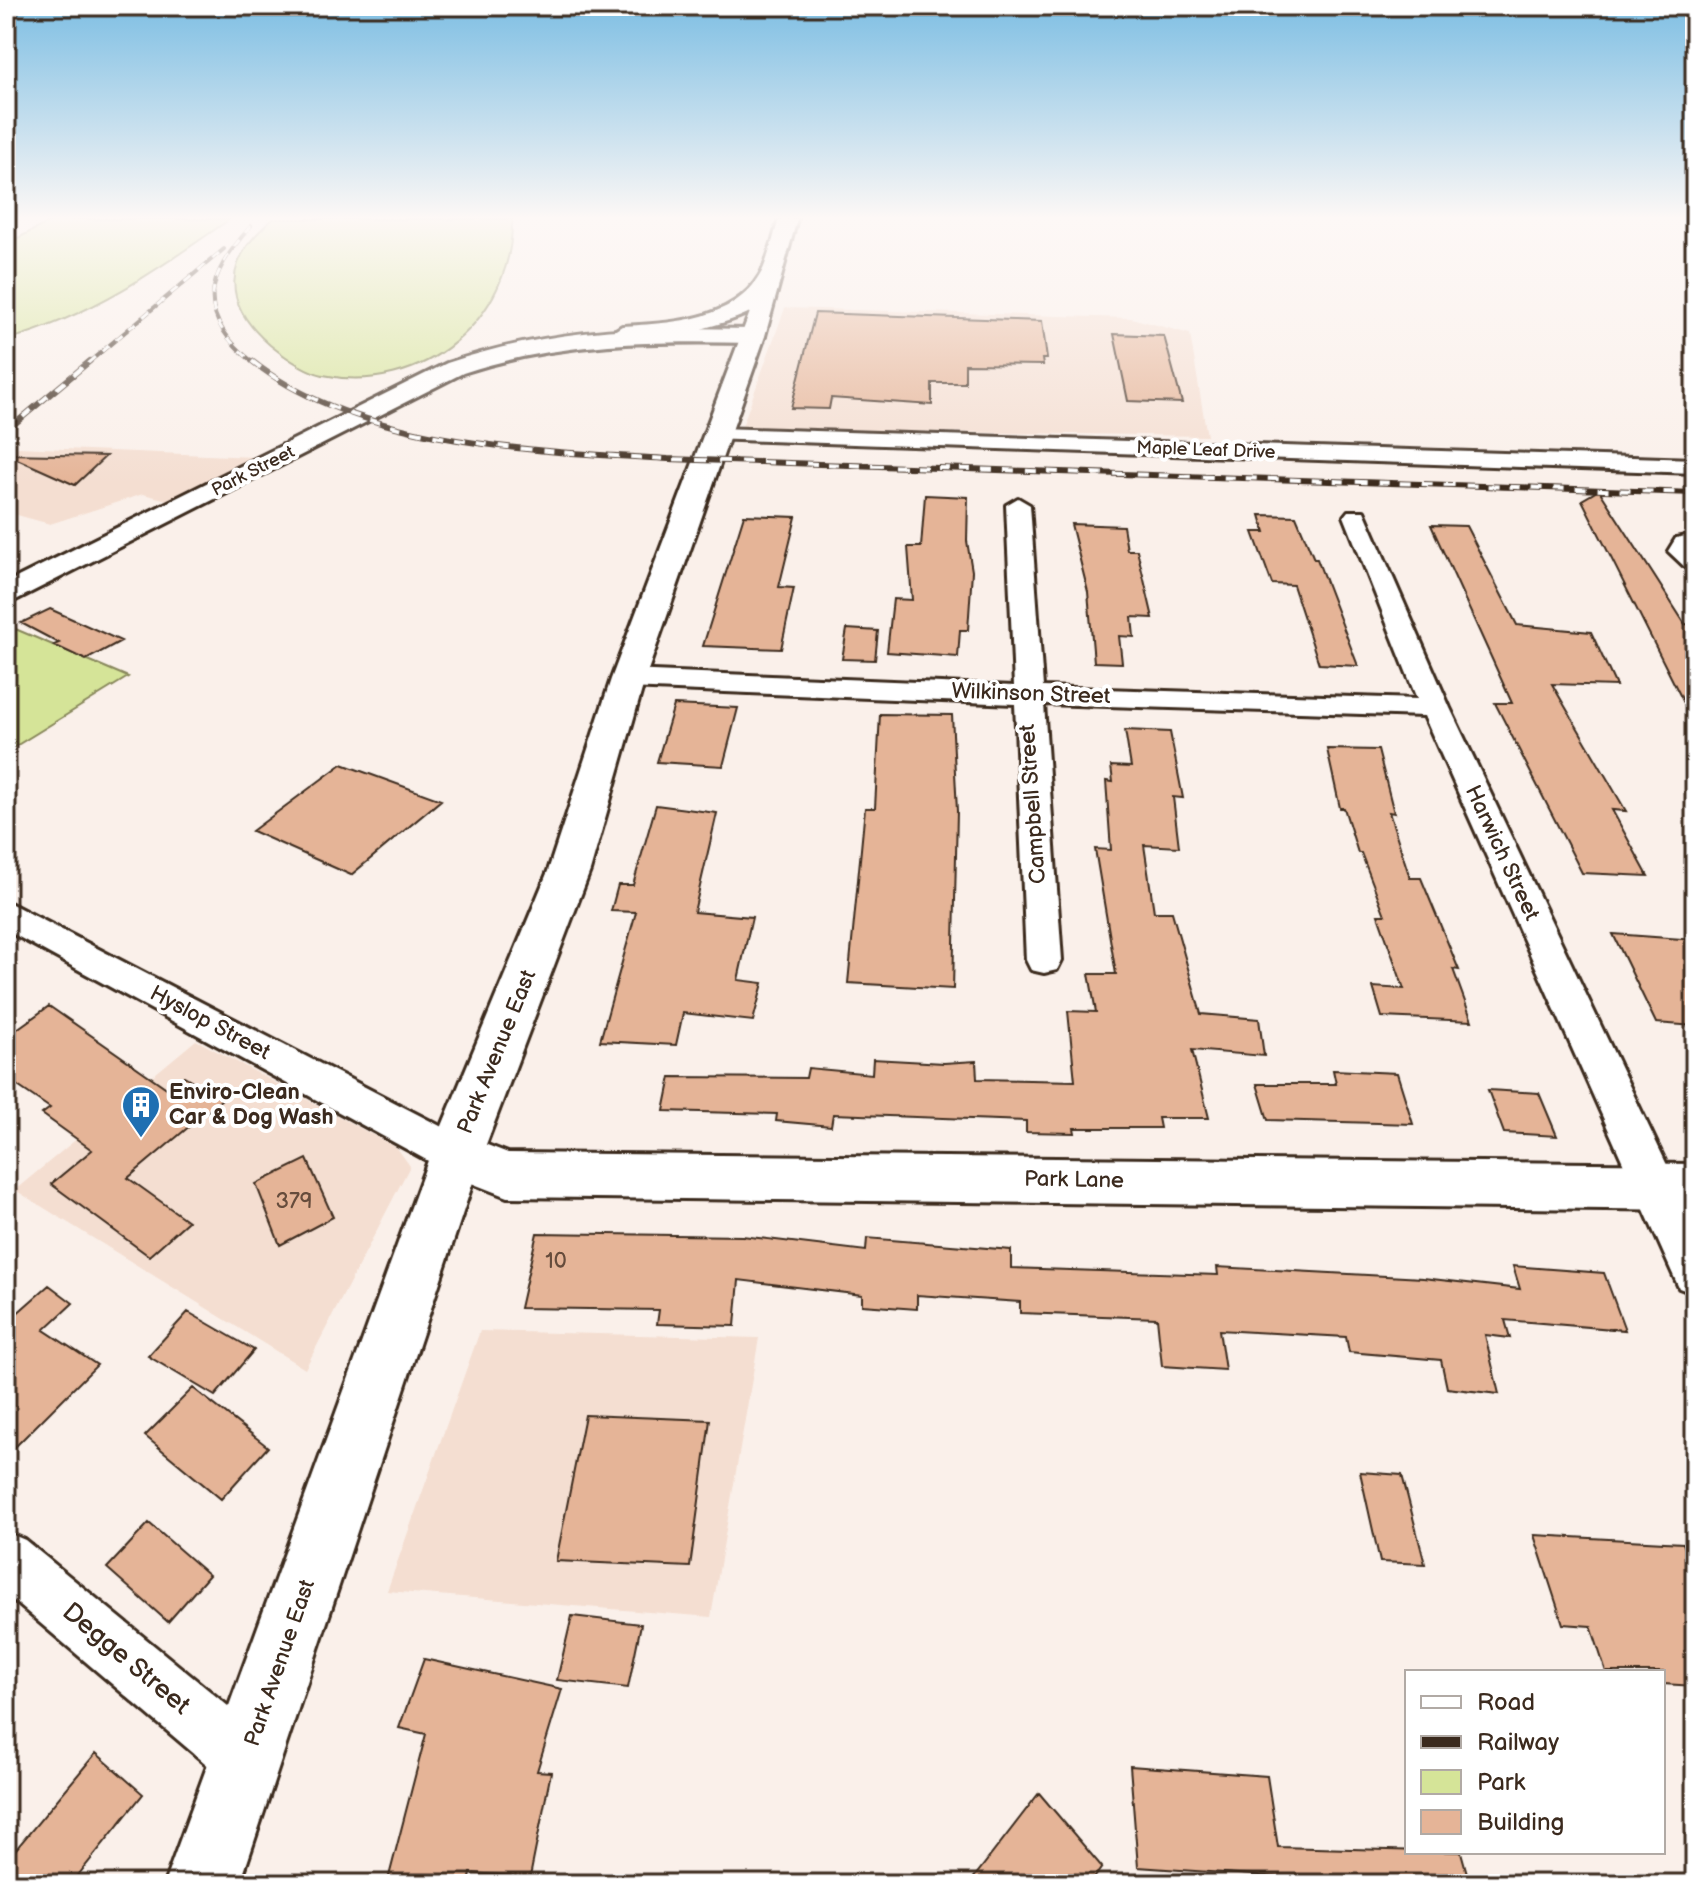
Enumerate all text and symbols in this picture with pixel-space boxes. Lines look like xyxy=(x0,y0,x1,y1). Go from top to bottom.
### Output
street label: Maple Leaf Drive xyxy=(1136,437,1276,463)
street label: Park Street xyxy=(208,441,298,501)
street label: Wilkinson Street xyxy=(951,678,1111,710)
street label: Campbell Street xyxy=(1014,723,1052,885)
street label: Harwich Street xyxy=(1459,781,1545,925)
street label: Park Avenue East xyxy=(452,966,542,1138)
street label: Hyslop Street xyxy=(145,980,275,1066)
place label: Enviro-Clean Car & Dog Wash xyxy=(169,1079,333,1131)
building icon: Enviro-Clean Car & Dog Wash xyxy=(120,1084,162,1139)
street label: Park Lane xyxy=(1024,1166,1124,1194)
house number: 379 xyxy=(275,1188,313,1215)
house number: 10 xyxy=(545,1248,567,1275)
street label: Park Avenue East xyxy=(239,1576,321,1750)
street label: Degge Street xyxy=(56,1597,196,1721)
legend xyxy=(1405,1670,1665,1854)
text: Road xyxy=(1477,1688,1535,1717)
text: Railway xyxy=(1477,1728,1559,1757)
text: Park xyxy=(1477,1768,1525,1797)
text: Building xyxy=(1477,1808,1564,1837)

